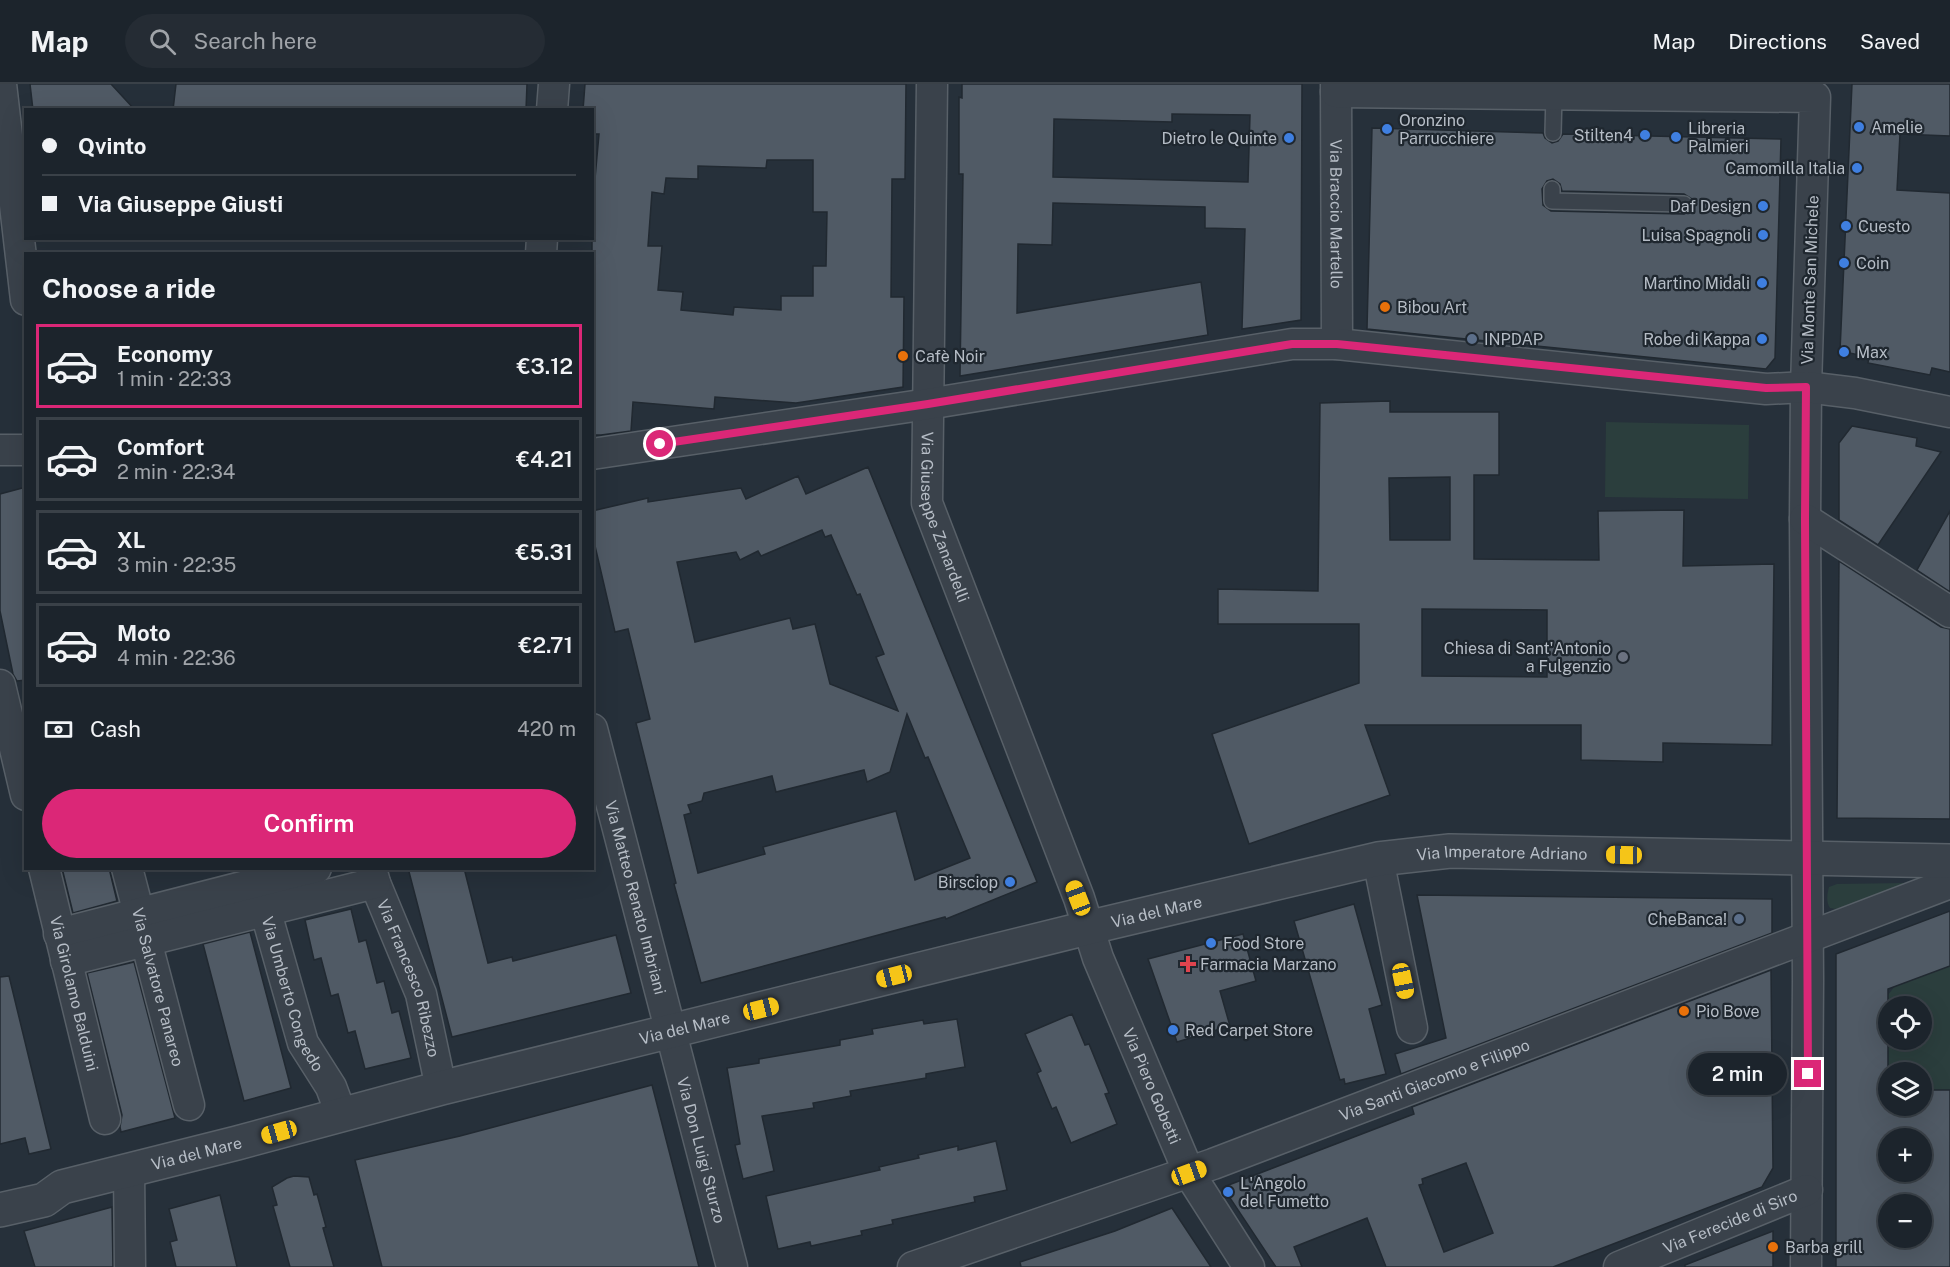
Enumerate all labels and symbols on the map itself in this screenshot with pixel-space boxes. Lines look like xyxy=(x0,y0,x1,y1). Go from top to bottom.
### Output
place label: Oronzino Parrucchiere xyxy=(1399,111,1494,148)
place label: Amelie xyxy=(1871,118,1923,137)
place label: Libreria Palmieri xyxy=(1688,119,1749,156)
marker: Amelie xyxy=(1852,120,1866,134)
marker: Oronzino Parrucchiere xyxy=(1380,122,1394,136)
place label: Stilten4 xyxy=(1574,126,1633,145)
marker: Stilten4 xyxy=(1638,128,1652,142)
place label: Dietro le Quinte xyxy=(1161,129,1277,148)
marker: Libreria Palmieri xyxy=(1669,130,1683,144)
marker: Dietro le Quinte xyxy=(1282,131,1296,145)
street label: Via Braccio Martello xyxy=(1327,139,1346,289)
place label: Camomilla Italia xyxy=(1725,159,1845,178)
marker: Camomilla Italia xyxy=(1850,161,1864,175)
street label: Via Monte San Michele xyxy=(1798,195,1822,365)
place label: Daf Design xyxy=(1670,197,1751,216)
marker: Daf Design xyxy=(1756,199,1770,213)
place label: Cuesto xyxy=(1858,217,1910,236)
marker: Cuesto xyxy=(1839,219,1853,233)
place label: Luisa Spagnoli xyxy=(1642,226,1751,245)
marker: Luisa Spagnoli xyxy=(1756,228,1770,242)
place label: Coin xyxy=(1856,254,1889,273)
marker: Coin xyxy=(1837,256,1851,270)
place label: Martino Midali xyxy=(1643,274,1750,293)
marker: Martino Midali xyxy=(1755,276,1769,290)
place label: Bibou Art xyxy=(1397,298,1467,317)
marker: Bibou Art xyxy=(1378,300,1392,314)
place label: INPDAP xyxy=(1484,330,1543,349)
place label: Robe di Kappa xyxy=(1643,330,1750,349)
marker: INPDAP xyxy=(1465,332,1479,346)
marker: Robe di Kappa xyxy=(1755,332,1769,346)
place label: Max xyxy=(1856,343,1888,362)
marker: Max xyxy=(1837,345,1851,359)
place label: Cafè Noir xyxy=(915,347,985,366)
marker: Cafè Noir xyxy=(896,349,910,363)
route start xyxy=(646,430,673,457)
street label: Via Giuseppe Zanardelli xyxy=(917,431,974,605)
place label: Chiesa di Sant'Antonio a Fulgenzio xyxy=(1444,639,1611,676)
marker: Chiesa di Sant'Antonio a Fulgenzio xyxy=(1616,650,1630,664)
street label: Via Matteo Renato Imbriani xyxy=(601,798,670,997)
street label: Via Imperatore Adriano xyxy=(1415,841,1588,864)
car xyxy=(1606,846,1642,864)
place label: Birsciop xyxy=(938,873,998,892)
marker: Birsciop xyxy=(1003,875,1017,889)
car xyxy=(1063,878,1093,918)
street label: Via del Mare xyxy=(1109,892,1204,931)
street label: Via Francesco Ribezzo xyxy=(373,896,444,1059)
street label: Via Salvatore Panareo xyxy=(128,906,188,1068)
place label: CheBanca! xyxy=(1648,910,1727,929)
marker: CheBanca! xyxy=(1732,912,1746,926)
street label: Via Girolamo Balduini xyxy=(46,914,102,1073)
street label: Via Umberto Congedo xyxy=(258,914,328,1075)
place label: Food Store xyxy=(1223,934,1304,953)
marker: Food Store xyxy=(1204,936,1218,950)
place label: Farmacia Marzano xyxy=(1200,955,1337,974)
marker: Farmacia Marzano xyxy=(1181,957,1195,971)
car xyxy=(1390,962,1416,1000)
car xyxy=(874,963,914,989)
car xyxy=(741,996,781,1022)
place label: Pio Bove xyxy=(1696,1002,1760,1021)
marker: Pio Bove xyxy=(1677,1004,1691,1018)
street label: Via del Mare xyxy=(637,1007,732,1048)
place label: Red Carpet Store xyxy=(1185,1021,1313,1040)
marker: Red Carpet Store xyxy=(1166,1023,1180,1037)
street label: Via Piero Gobetti xyxy=(1119,1025,1185,1147)
street label: Via Santi Giacomo e Filippo xyxy=(1336,1035,1532,1125)
callout: 2 min xyxy=(1688,1053,1787,1095)
route end xyxy=(1794,1060,1821,1087)
street label: Via Don Luigi Sturzo xyxy=(673,1075,730,1225)
car xyxy=(259,1118,299,1146)
street label: Via del Mare xyxy=(149,1133,244,1174)
car xyxy=(1169,1158,1209,1188)
place label: L'Angolo del Fumetto xyxy=(1240,1174,1329,1211)
marker: L'Angolo del Fumetto xyxy=(1221,1185,1235,1199)
street label: Via Ferecide di Siro xyxy=(1660,1186,1800,1257)
place label: Barba grill xyxy=(1785,1238,1863,1257)
marker: Barba grill xyxy=(1766,1240,1780,1254)

